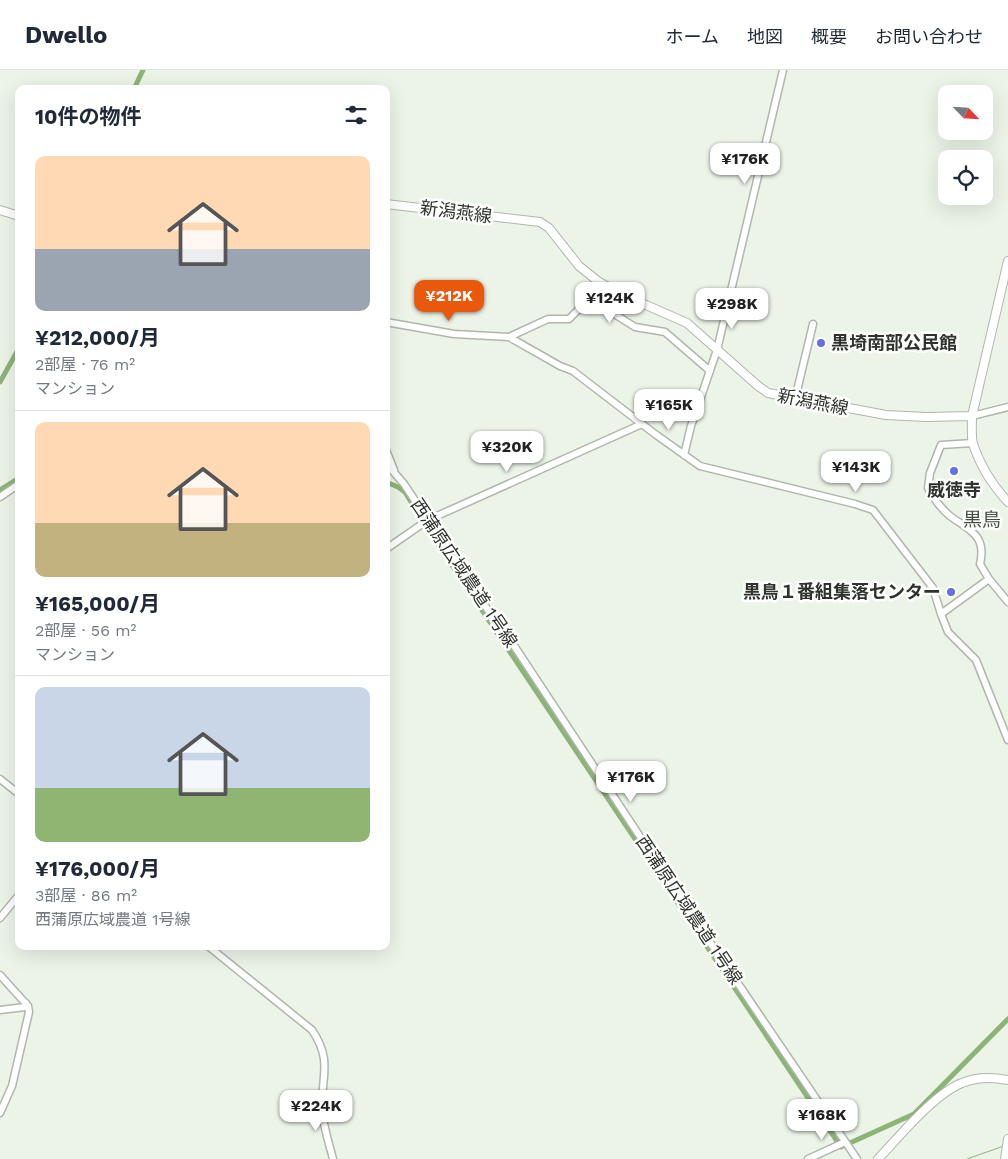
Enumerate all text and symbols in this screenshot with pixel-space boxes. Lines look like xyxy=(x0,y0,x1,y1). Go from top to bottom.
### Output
text: Dwello xyxy=(25,21,107,49)
text: ホーム xyxy=(666,26,719,47)
text: 地図 xyxy=(747,26,783,47)
text: 概要 xyxy=(811,26,847,47)
text: お問い合わせ xyxy=(875,26,983,47)
north arrow xyxy=(938,85,992,140)
map controls xyxy=(938,85,993,205)
icon: filters xyxy=(342,101,370,129)
text: 10件の物件 xyxy=(35,104,142,129)
pin: ¥176K xyxy=(710,142,780,185)
text: ¥176K xyxy=(721,149,769,168)
button: locate xyxy=(938,150,993,205)
icon: home xyxy=(158,189,248,279)
street label: 新潟燕線 xyxy=(419,197,493,226)
pin: ¥212K xyxy=(414,280,484,322)
pin: ¥124K xyxy=(575,282,645,324)
text: ¥212K xyxy=(425,286,473,305)
text: ¥124K xyxy=(586,288,634,307)
pin: ¥298K xyxy=(697,288,767,330)
text: ¥298K xyxy=(706,294,758,313)
text: ¥212,000/月 xyxy=(35,325,160,350)
place label: 黒埼南部公民館 xyxy=(831,332,957,353)
marker: 黒埼南部公民館 xyxy=(815,337,827,349)
text: 2部屋 · 76 m² xyxy=(35,355,135,374)
text: マンション xyxy=(35,379,115,398)
street label: 新潟燕線 xyxy=(776,384,850,419)
pin: ¥165K xyxy=(634,388,704,431)
text: ¥165K xyxy=(645,395,693,414)
pin: ¥320K xyxy=(472,430,542,473)
text: ¥320K xyxy=(481,437,533,456)
pin: ¥143K xyxy=(821,450,891,493)
icon: home xyxy=(158,454,248,544)
text: ¥143K xyxy=(832,457,880,476)
marker: 威徳寺 xyxy=(948,465,960,477)
place label: 威徳寺 xyxy=(927,479,981,500)
street label: 西蒲原広域農道 1号線 xyxy=(407,494,522,651)
district label: 黒鳥 xyxy=(963,508,1001,531)
place label: 黒鳥１番組集落センター xyxy=(743,581,941,602)
marker: 黒鳥１番組集落センター xyxy=(945,586,957,598)
text: ¥165,000/月 xyxy=(35,591,160,616)
text: 2部屋 · 56 m² xyxy=(35,621,136,640)
text: マンション xyxy=(35,645,115,664)
icon: home xyxy=(158,719,248,809)
pin: ¥176K xyxy=(596,760,666,803)
text: ¥176K xyxy=(607,767,655,786)
street label: 西蒲原広域農道 1号線 xyxy=(632,831,747,988)
text: ¥176,000/月 xyxy=(35,856,160,881)
text: 3部屋 · 86 m² xyxy=(35,886,137,905)
text: 西蒲原広域農道 1号線 xyxy=(35,910,190,929)
pin: ¥224K xyxy=(281,1090,351,1132)
text: ¥224K xyxy=(291,1096,341,1115)
pin: ¥168K xyxy=(787,1098,857,1141)
text: ¥168K xyxy=(798,1105,846,1124)

